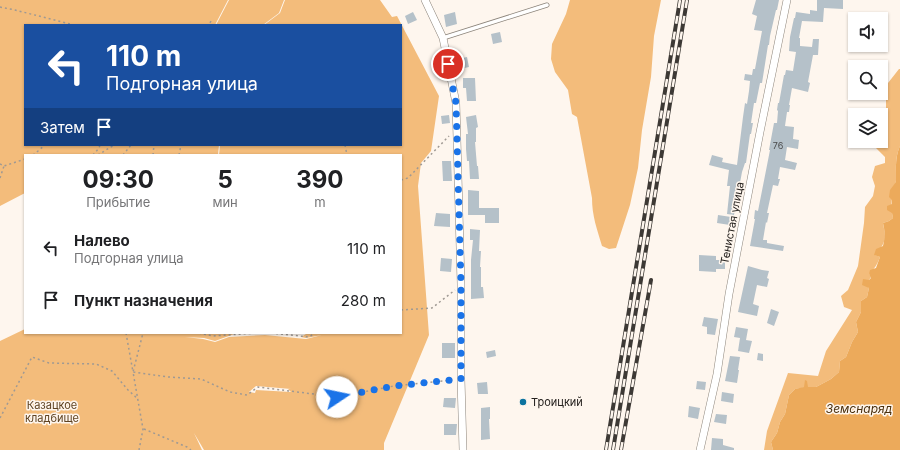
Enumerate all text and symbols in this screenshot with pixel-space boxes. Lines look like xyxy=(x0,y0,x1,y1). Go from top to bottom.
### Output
map controls xyxy=(848,12,888,148)
button: sound xyxy=(848,12,888,52)
text: 110 m xyxy=(106,39,181,73)
icon: left xyxy=(40,40,92,92)
pin xyxy=(431,47,465,81)
icon: arrive xyxy=(437,53,459,75)
button: search xyxy=(848,60,888,100)
text: Подгорная улица xyxy=(106,73,258,94)
button: layers xyxy=(848,108,888,148)
icon: arrive xyxy=(93,116,115,138)
text: Затем xyxy=(40,118,85,137)
house number: 76 xyxy=(773,140,784,151)
text: 09:30 xyxy=(82,165,154,194)
text: 5 xyxy=(217,165,233,194)
text: 390 xyxy=(296,165,344,194)
street label: Тенистая улица xyxy=(717,181,747,265)
text: Прибытие xyxy=(86,194,150,210)
text: мин xyxy=(212,194,238,210)
text: m xyxy=(314,194,326,210)
text: Налево xyxy=(74,231,130,250)
icon: left xyxy=(40,237,62,259)
text: 110 m xyxy=(347,239,386,258)
text: Подгорная улица xyxy=(74,250,184,266)
icon: arrive xyxy=(40,289,62,311)
text: Пункт назначения xyxy=(74,291,213,310)
text: 280 m xyxy=(341,291,386,310)
position arrow xyxy=(316,376,358,418)
place label: Троицкий xyxy=(531,395,583,409)
marker: Троицкий xyxy=(518,397,528,407)
park label: Казацкое кладбище xyxy=(25,398,79,425)
water label: Земснаряд xyxy=(826,401,892,416)

